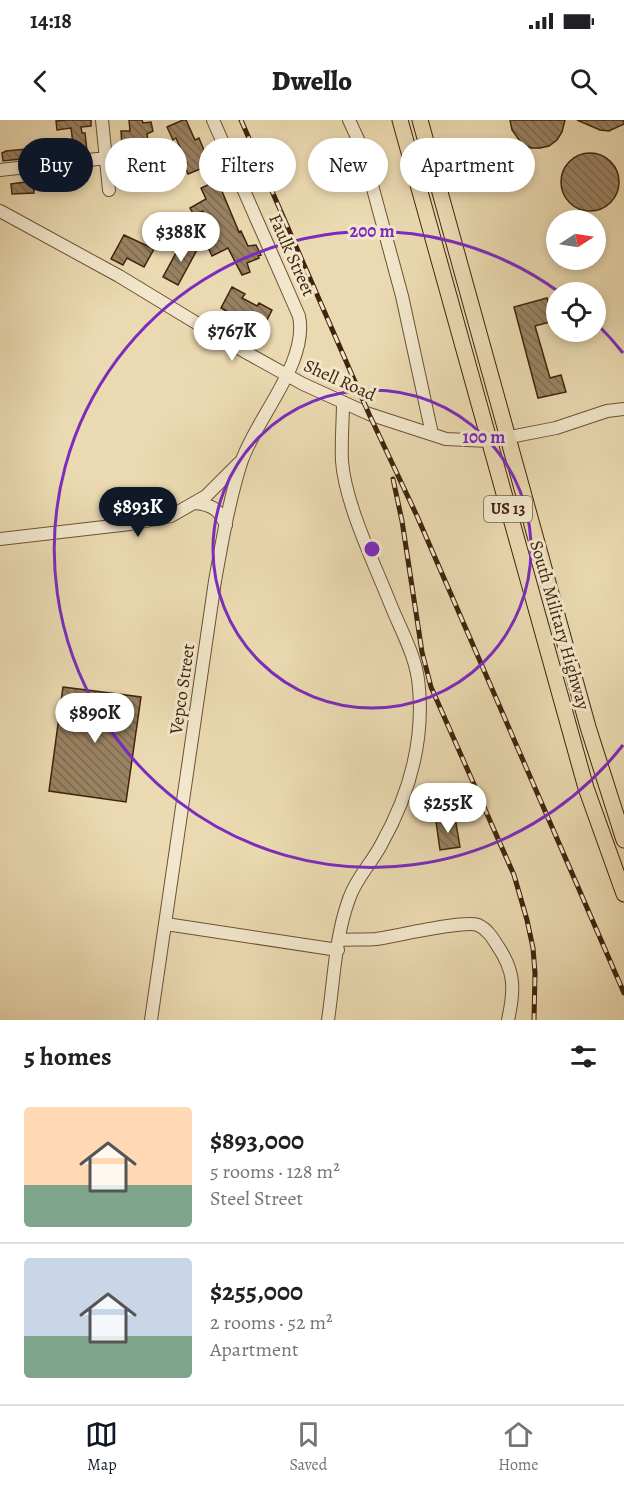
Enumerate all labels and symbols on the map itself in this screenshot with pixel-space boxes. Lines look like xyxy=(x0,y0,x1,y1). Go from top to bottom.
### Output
street label: Faulk Street xyxy=(263,210,321,300)
north arrow xyxy=(546,210,606,270)
pin: $388K xyxy=(139,212,223,263)
text: 200 m xyxy=(349,219,395,243)
pin: $767K xyxy=(190,311,274,362)
street label: Shell Road xyxy=(300,353,380,407)
text: 100 m xyxy=(463,425,505,449)
pin: $893K xyxy=(96,487,180,538)
road number: US 13 xyxy=(484,496,532,522)
street label: South Military Highway xyxy=(524,538,596,713)
centre of rings xyxy=(362,539,382,559)
street label: Vepco Street xyxy=(164,642,200,737)
pin: $890K xyxy=(53,693,137,744)
pin: $255K xyxy=(406,783,490,834)

